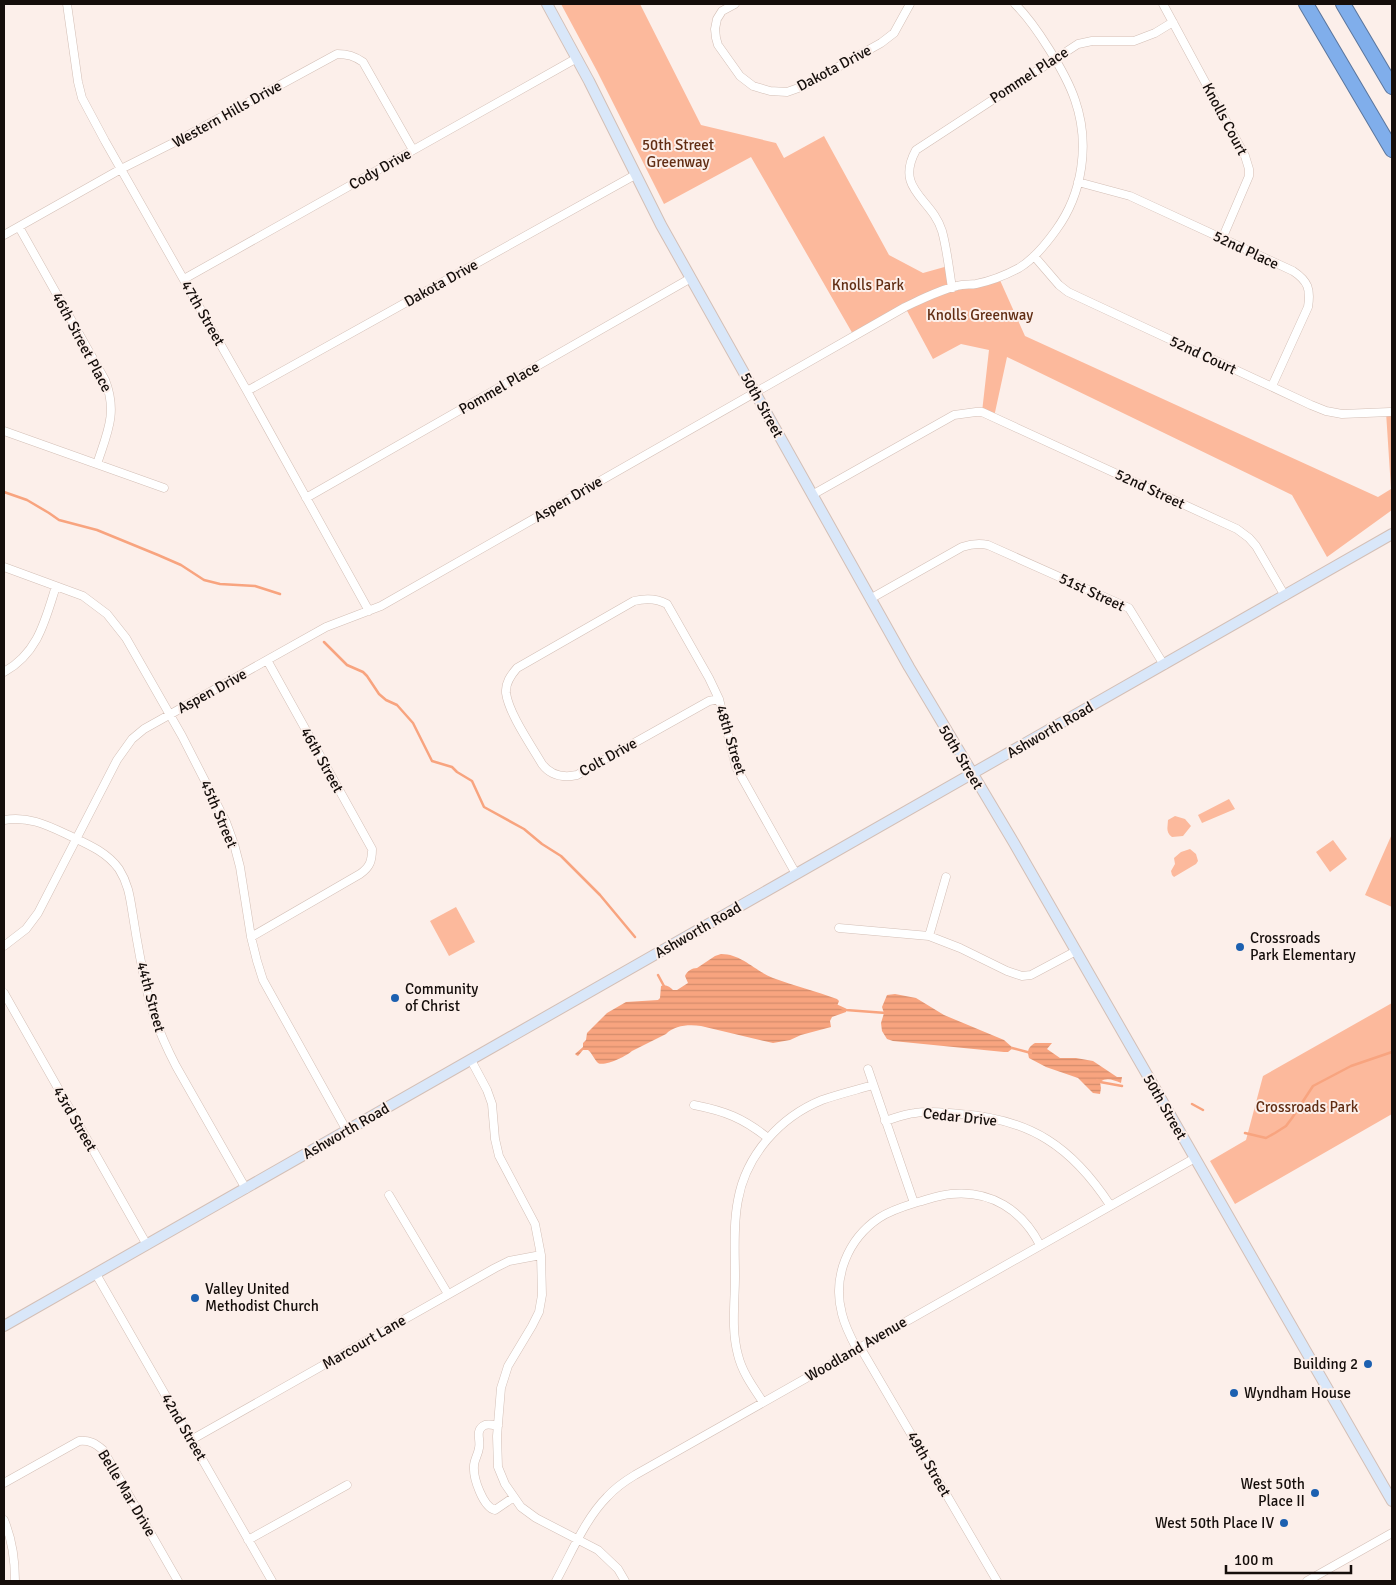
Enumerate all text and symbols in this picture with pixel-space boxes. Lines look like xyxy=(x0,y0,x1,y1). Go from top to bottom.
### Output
street label: Dakota Drive xyxy=(794,41,874,95)
street label: Pommel Place xyxy=(986,43,1072,107)
street label: Western Hills Drive xyxy=(169,77,285,151)
street label: Knolls Court xyxy=(1198,80,1252,158)
park label: 50th Street Greenway xyxy=(642,136,714,171)
street label: Cody Drive xyxy=(346,145,414,193)
street label: 52nd Place xyxy=(1210,227,1282,273)
street label: Dakota Drive xyxy=(401,255,481,311)
park label: Knolls Park xyxy=(832,276,905,294)
street label: 47th Street xyxy=(177,277,229,349)
street label: 46th Street Place xyxy=(48,289,116,395)
park label: Knolls Greenway xyxy=(927,306,1033,324)
street label: 52nd Court xyxy=(1167,332,1239,378)
street label: Pommel Place xyxy=(456,358,542,418)
street label: 50th Street xyxy=(737,369,787,441)
street label: 52nd Street xyxy=(1112,465,1188,513)
street label: Aspen Drive xyxy=(530,472,606,526)
street label: 51st Street xyxy=(1056,569,1128,615)
street label: Aspen Drive xyxy=(174,665,250,717)
street label: Ashworth Road xyxy=(1004,698,1096,762)
street label: 48th Street xyxy=(712,703,750,777)
street label: 50th Street xyxy=(935,722,987,792)
street label: 46th Street xyxy=(297,724,347,796)
street label: Colt Drive xyxy=(576,734,640,780)
street label: 45th Street xyxy=(197,777,241,851)
street label: Ashworth Road xyxy=(652,898,744,962)
place label: Crossroads Park Elementary xyxy=(1250,929,1356,964)
marker: Crossroads Park Elementary xyxy=(1234,941,1246,953)
street label: 44th Street xyxy=(133,960,169,1034)
place label: Community of Christ xyxy=(405,980,478,1015)
marker: Community of Christ xyxy=(389,992,401,1004)
street label: 50th Street xyxy=(1139,1071,1191,1143)
street label: 43rd Street xyxy=(49,1083,101,1155)
park label: Crossroads Park xyxy=(1256,1098,1359,1116)
street label: Ashworth Road xyxy=(300,1099,392,1163)
street label: Cedar Drive xyxy=(922,1104,998,1130)
place label: Valley United Methodist Church xyxy=(205,1280,319,1315)
marker: Valley United Methodist Church xyxy=(189,1292,201,1304)
street label: Marcourt Lane xyxy=(319,1311,409,1373)
street label: Woodland Avenue xyxy=(802,1313,910,1385)
place label: Building 2 xyxy=(1293,1355,1358,1373)
marker: Building 2 xyxy=(1362,1358,1374,1370)
place label: Wyndham House xyxy=(1244,1384,1351,1402)
marker: Wyndham House xyxy=(1228,1387,1240,1399)
street label: 42nd Street xyxy=(158,1390,210,1464)
street label: 49th Street xyxy=(903,1428,955,1500)
street label: Belle Mar Drive xyxy=(94,1446,160,1540)
place label: West 50th Place II xyxy=(1241,1475,1305,1510)
marker: West 50th Place II xyxy=(1309,1487,1321,1499)
place label: West 50th Place IV xyxy=(1155,1514,1274,1532)
marker: West 50th Place IV xyxy=(1278,1517,1290,1529)
scale bar xyxy=(1226,1542,1351,1574)
text: 100 m xyxy=(1234,1551,1274,1569)

